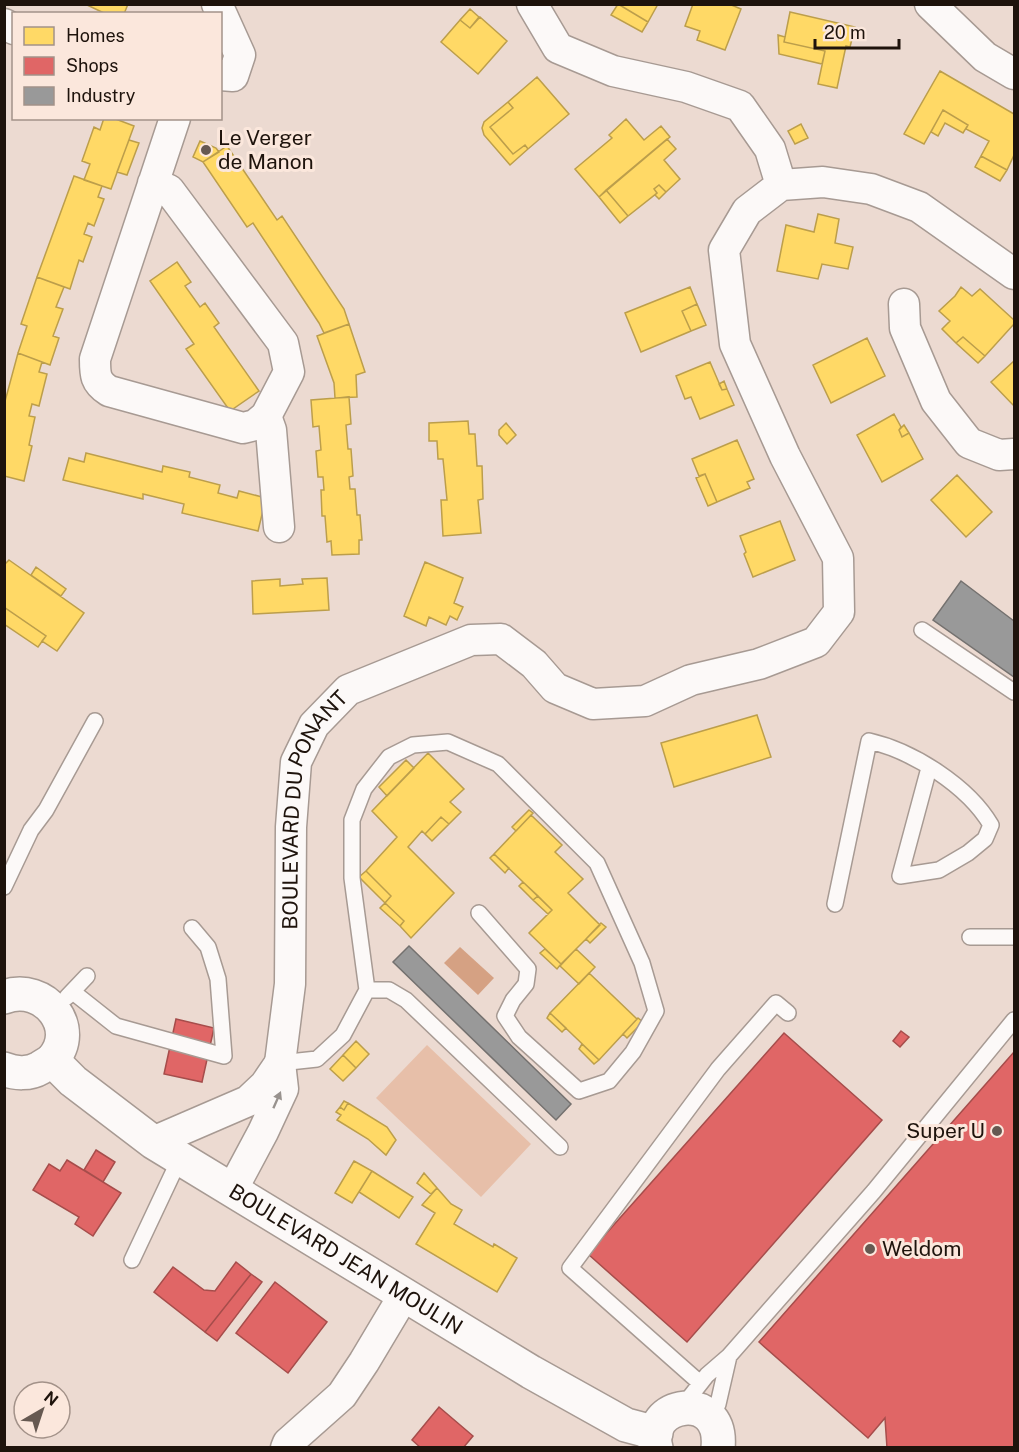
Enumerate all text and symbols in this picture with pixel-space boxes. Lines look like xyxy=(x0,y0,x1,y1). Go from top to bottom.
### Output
legend xyxy=(12,12,222,120)
scale bar xyxy=(815,12,899,50)
text: 20 m xyxy=(824,22,866,43)
text: Homes xyxy=(66,25,125,46)
text: Shops xyxy=(66,55,118,76)
text: Industry xyxy=(66,85,136,106)
place label: Le Verger de Manon xyxy=(218,125,314,174)
marker: Le Verger de Manon xyxy=(199,143,213,157)
street label: BOULEVARD DU PONANT xyxy=(277,685,353,930)
one-way arrow xyxy=(273,1092,282,1109)
place label: Super U xyxy=(906,1118,985,1143)
marker: Super U xyxy=(990,1124,1004,1138)
street label: BOULEVARD JEAN MOULIN xyxy=(225,1178,467,1339)
place label: Weldom xyxy=(882,1236,961,1261)
marker: Weldom xyxy=(863,1242,877,1256)
north arrow xyxy=(12,1380,72,1440)
text: N xyxy=(40,1387,62,1410)

